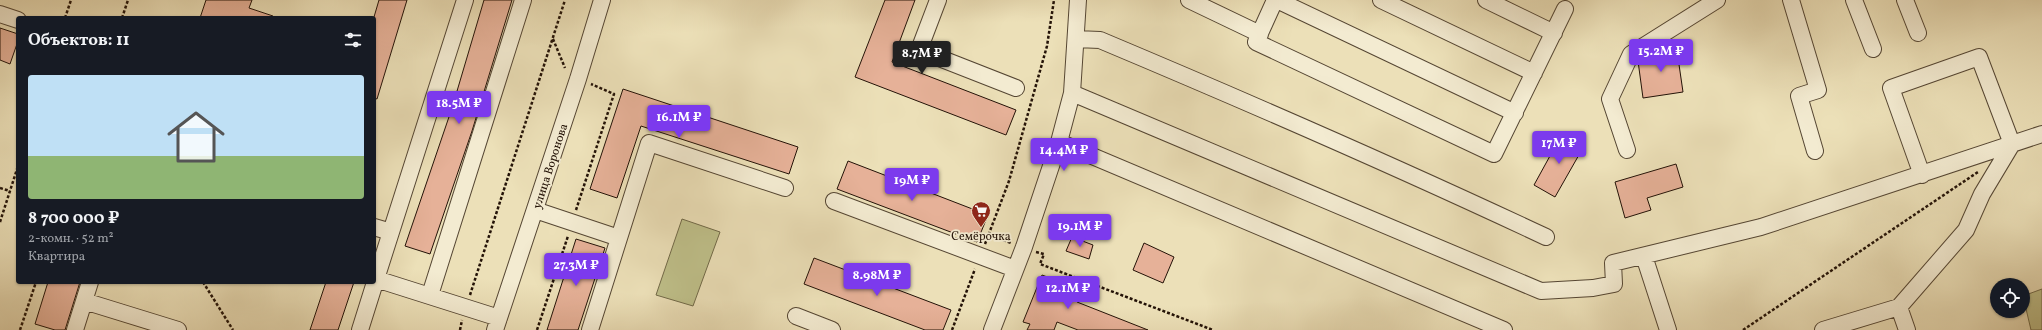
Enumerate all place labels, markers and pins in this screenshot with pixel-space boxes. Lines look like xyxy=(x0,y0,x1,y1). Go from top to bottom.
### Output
pin: 15.2M ₽ xyxy=(1624,39,1698,73)
pin: 8.7M ₽ xyxy=(889,41,955,75)
pin: 18.5M ₽ xyxy=(422,91,496,125)
pin: 16.1M ₽ xyxy=(642,105,716,139)
pin: 17M ₽ xyxy=(1531,131,1587,165)
pin: 14.4M ₽ xyxy=(1027,138,1101,172)
pin: 19M ₽ xyxy=(884,168,940,202)
supermarket icon: Семёрочка xyxy=(970,200,992,228)
pin: 19.1M ₽ xyxy=(1043,214,1117,248)
place label: Семёрочка xyxy=(951,229,1011,245)
pin: 27.3M ₽ xyxy=(539,253,613,287)
pin: 8.98M ₽ xyxy=(840,263,914,297)
pin: 12.1M ₽ xyxy=(1031,276,1105,310)

